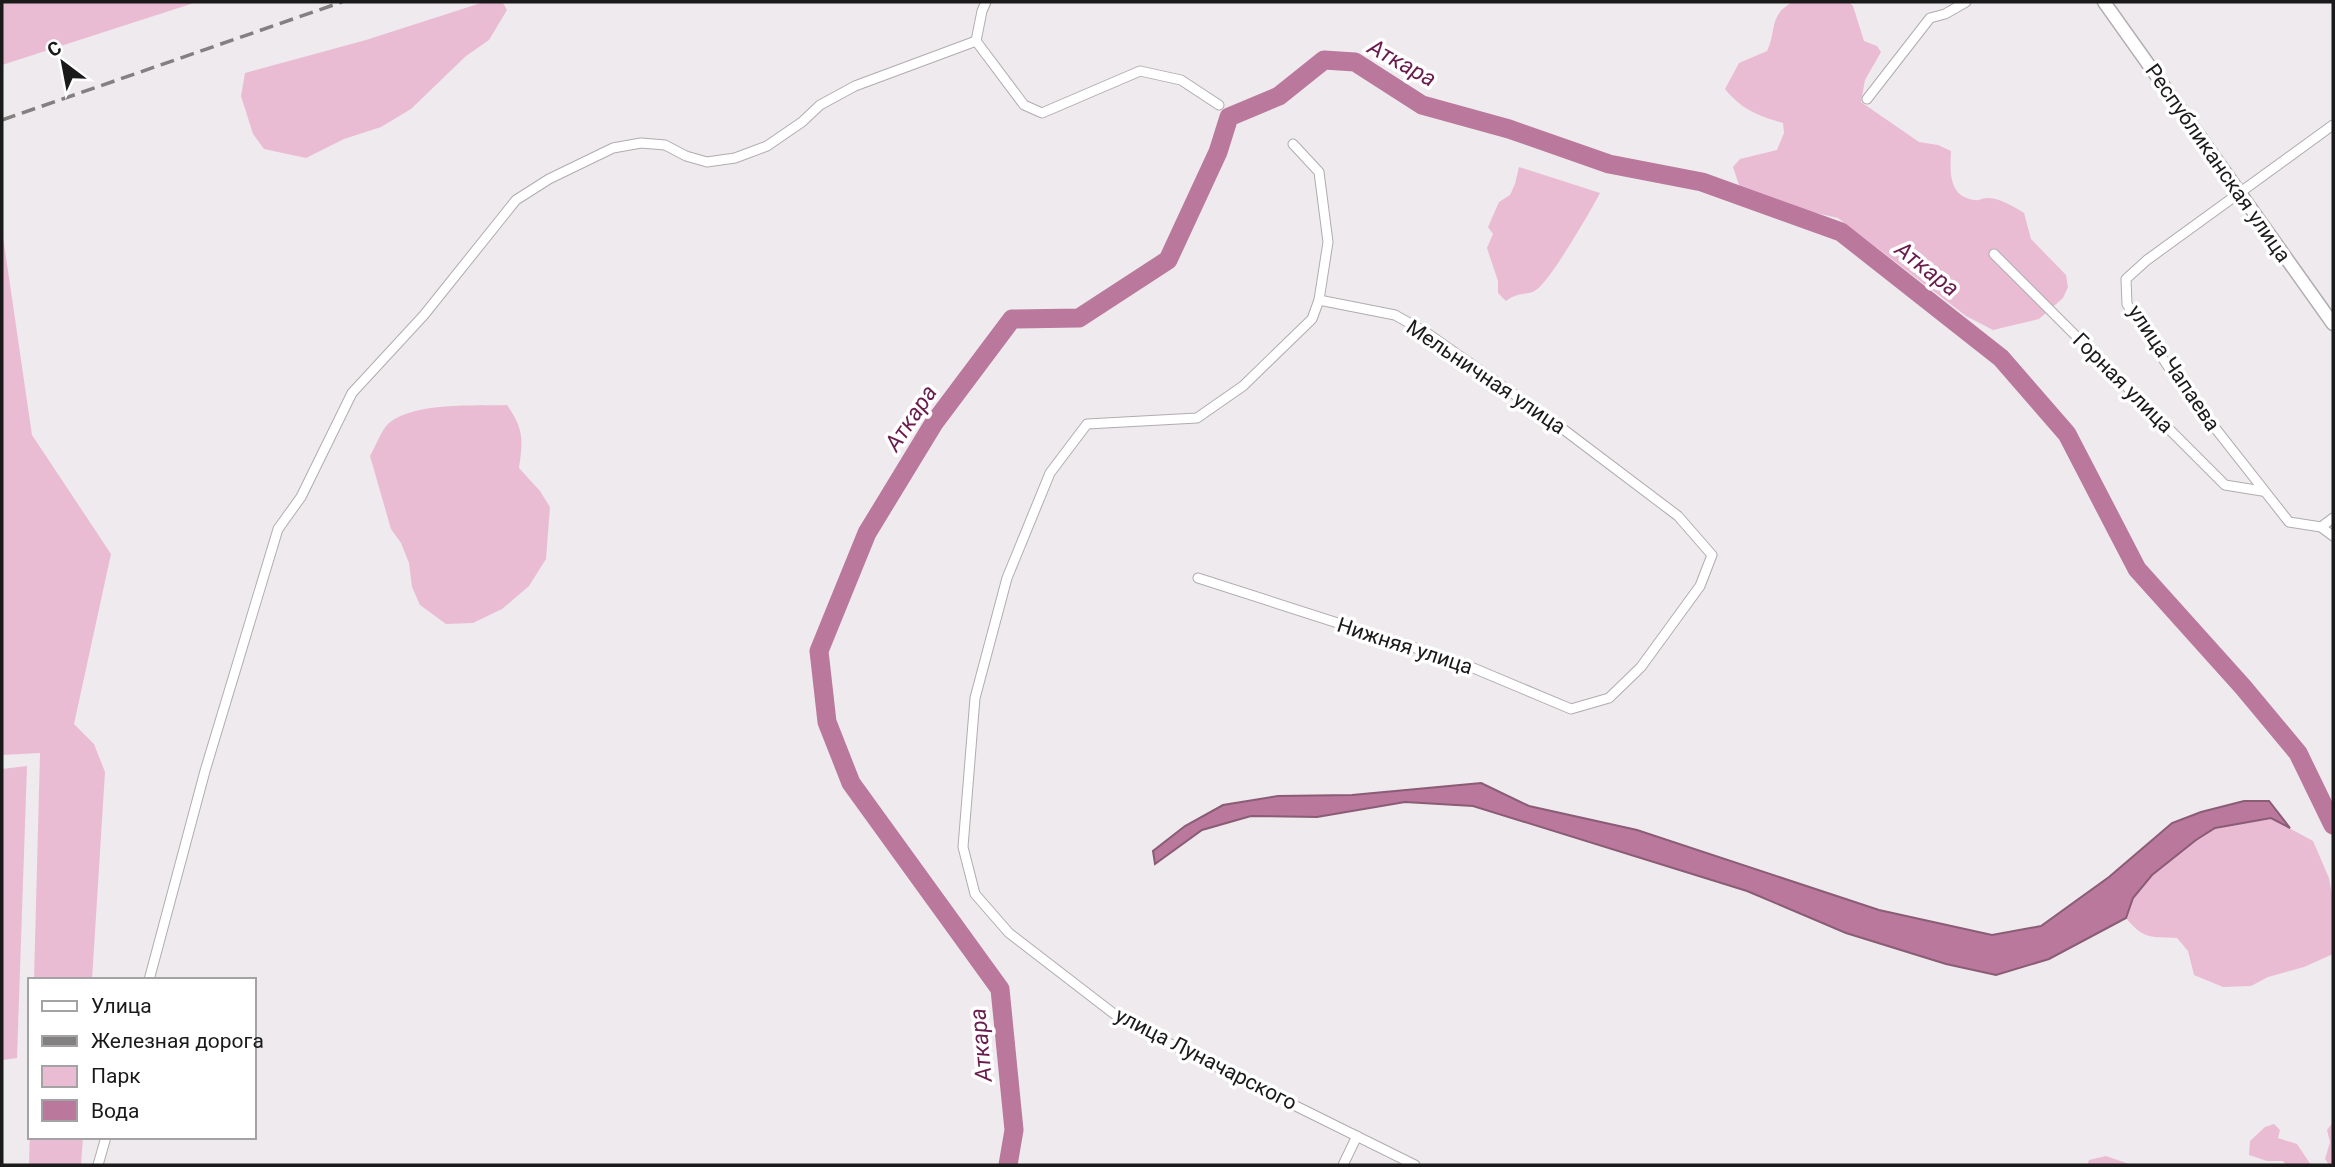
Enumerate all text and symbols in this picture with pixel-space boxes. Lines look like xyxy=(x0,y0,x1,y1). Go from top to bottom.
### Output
north arrow xyxy=(28,28,98,98)
water label: Аткара xyxy=(1362,33,1441,93)
text: С xyxy=(43,36,66,62)
street label: Республиканская улица xyxy=(2140,59,2296,267)
water label: Аткара xyxy=(1889,235,1964,302)
street label: улица Чапаева xyxy=(2123,300,2225,436)
street label: Мельничная улица xyxy=(1402,315,1570,439)
street label: Горная улица xyxy=(2068,328,2178,438)
water label: Аткара xyxy=(879,380,943,457)
street label: Нижняя улица xyxy=(1334,613,1476,679)
legend xyxy=(28,978,256,1139)
text: Улица xyxy=(91,994,152,1018)
street label: улица Луначарского xyxy=(1111,1003,1301,1115)
water label: Аткара xyxy=(964,1007,998,1084)
text: Железная дорога xyxy=(91,1029,264,1053)
text: Парк xyxy=(91,1064,141,1088)
text: Вода xyxy=(91,1099,139,1123)

